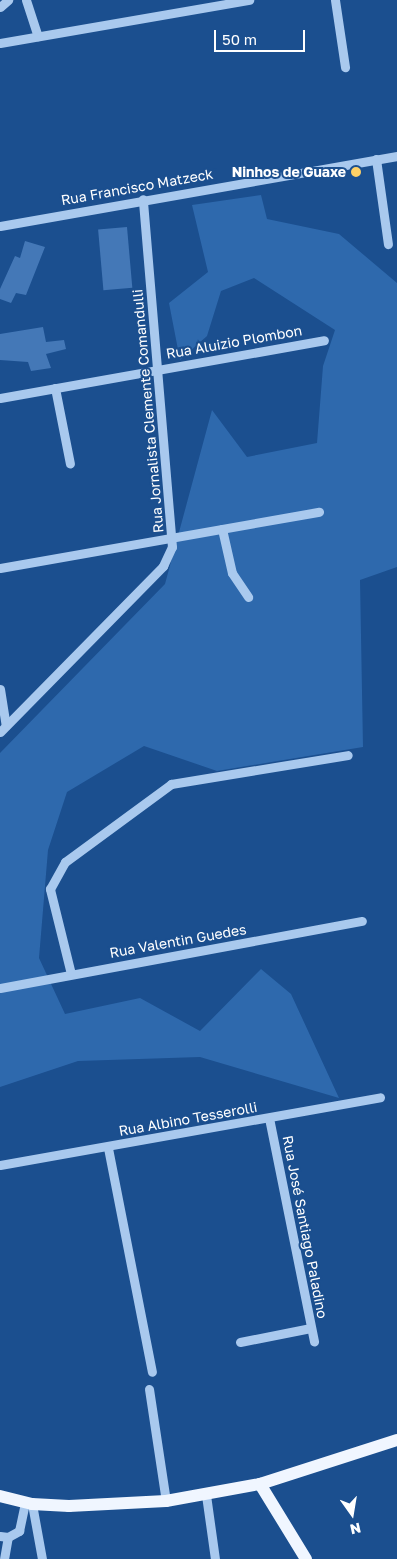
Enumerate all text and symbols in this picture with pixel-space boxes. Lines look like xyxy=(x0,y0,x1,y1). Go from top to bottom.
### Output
scale bar xyxy=(217,20,308,52)
text: 50 m xyxy=(222,30,257,48)
place label: Ninhos de Guaxe xyxy=(232,164,346,180)
street label: Rua Francisco Matzeck xyxy=(60,165,214,209)
marker: Ninhos de Guaxe xyxy=(350,166,362,178)
street label: Rua Jornalista Clemente Comandulli xyxy=(129,288,167,534)
street label: Rua Aluizio Plombon xyxy=(165,322,303,362)
street label: Rua Valentin Guedes xyxy=(108,921,248,961)
street label: Rua Albino Tesserolli xyxy=(117,1099,259,1139)
street label: Rua José Santiago Paladino xyxy=(279,1134,331,1320)
north arrow xyxy=(327,1489,377,1539)
text: N xyxy=(348,1520,363,1539)

